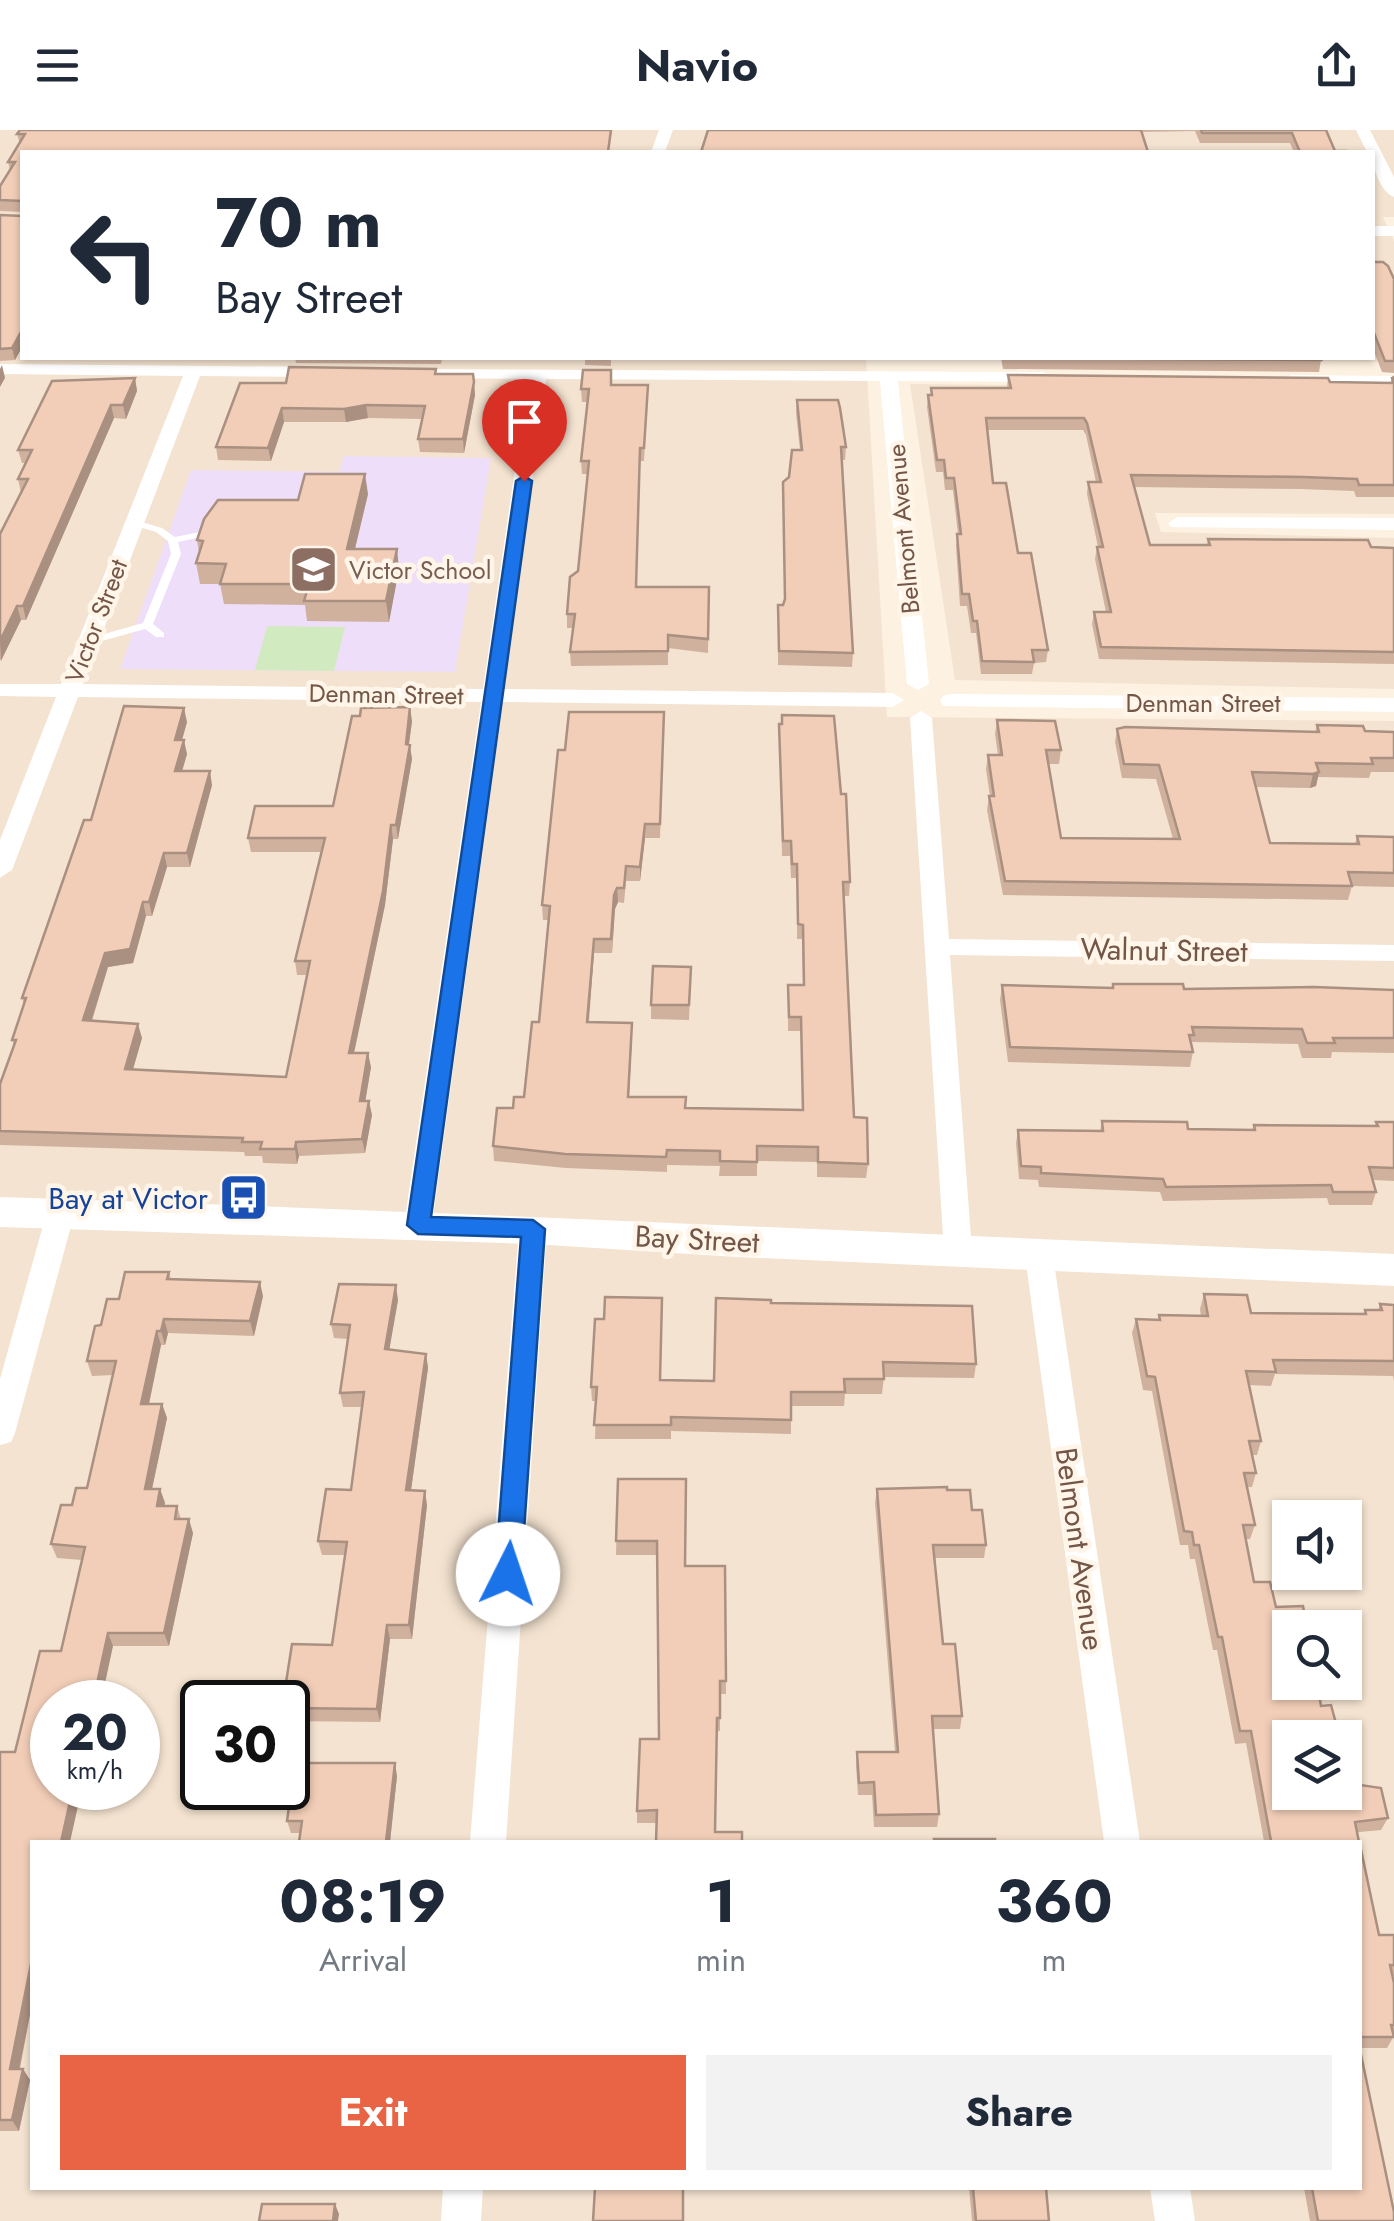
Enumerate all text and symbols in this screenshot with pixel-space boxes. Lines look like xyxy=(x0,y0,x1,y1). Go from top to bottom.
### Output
text: Navio xyxy=(636,33,758,98)
icon: menu xyxy=(30,38,85,93)
icon: share xyxy=(1309,38,1364,93)
text: 70 m xyxy=(215,172,382,273)
icon: left xyxy=(50,190,180,320)
text: Bay Street xyxy=(215,265,402,330)
pin xyxy=(482,379,567,482)
icon: arrive xyxy=(497,394,552,449)
street label: Belmont Avenue xyxy=(878,443,928,615)
school or university icon: Victor School xyxy=(288,544,340,596)
place label: Victor School xyxy=(349,552,492,588)
street label: Victor Street xyxy=(56,554,136,688)
street label: Denman Street xyxy=(308,675,464,713)
street label: Denman Street xyxy=(1126,685,1280,721)
street label: Walnut Street xyxy=(1080,927,1249,973)
bus stop icon: Bay at Victor xyxy=(217,1172,269,1224)
place label: Bay at Victor xyxy=(48,1177,209,1220)
street label: Bay Street xyxy=(634,1214,761,1264)
street label: Belmont Avenue xyxy=(1044,1445,1116,1653)
map controls xyxy=(1272,1500,1362,1810)
button: sound xyxy=(1272,1500,1362,1590)
position arrow xyxy=(456,1522,560,1626)
button: search xyxy=(1272,1610,1362,1700)
speed limit sign: 30 xyxy=(180,1680,310,1810)
text: 20 xyxy=(62,1696,128,1769)
button: layers xyxy=(1272,1720,1362,1810)
text: km/h xyxy=(67,1752,123,1788)
text: 08:19 xyxy=(279,1858,447,1945)
text: 1 xyxy=(706,1858,736,1945)
text: 360 xyxy=(996,1858,1113,1945)
text: Arrival xyxy=(319,1937,407,1983)
text: min xyxy=(696,1937,746,1983)
text: m xyxy=(1042,1937,1067,1983)
button: Exit xyxy=(60,2055,686,2170)
button: Share xyxy=(706,2055,1332,2170)

